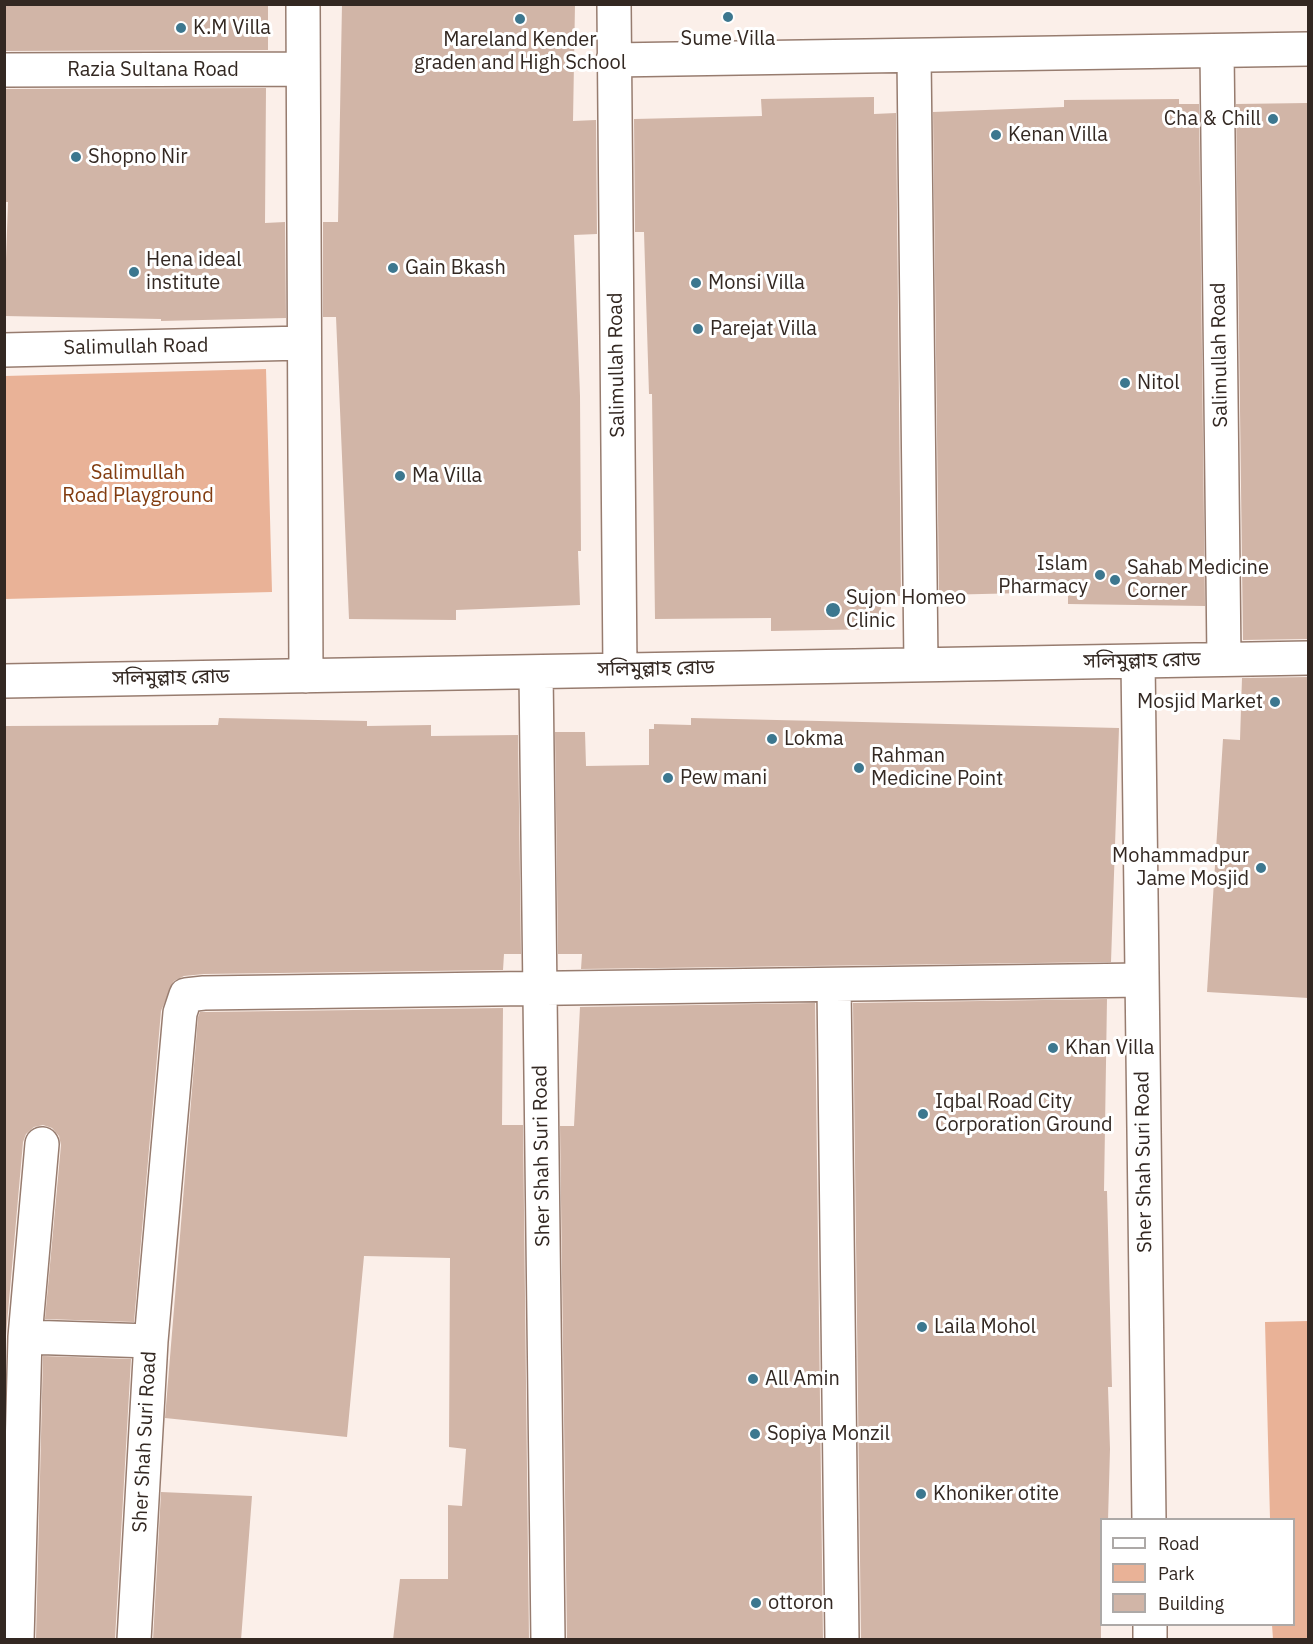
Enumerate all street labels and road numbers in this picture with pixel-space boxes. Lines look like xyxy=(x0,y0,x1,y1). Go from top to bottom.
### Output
street label: Razia Sultana Road xyxy=(67,58,239,82)
street label: Salimullah Road xyxy=(1207,282,1233,428)
street label: Salimullah Road xyxy=(604,292,630,438)
street label: Salimullah Road xyxy=(63,334,209,360)
street label: সলিমুল্লাহ রোড xyxy=(1083,648,1201,674)
street label: সলিমুল্লাহ রোড xyxy=(597,656,715,682)
street label: সলিমুল্লাহ রোড xyxy=(112,665,230,691)
street label: Sher Shah Suri Road xyxy=(528,1065,556,1247)
street label: Sher Shah Suri Road xyxy=(1130,1071,1158,1253)
street label: Sher Shah Suri Road xyxy=(128,1351,162,1533)

